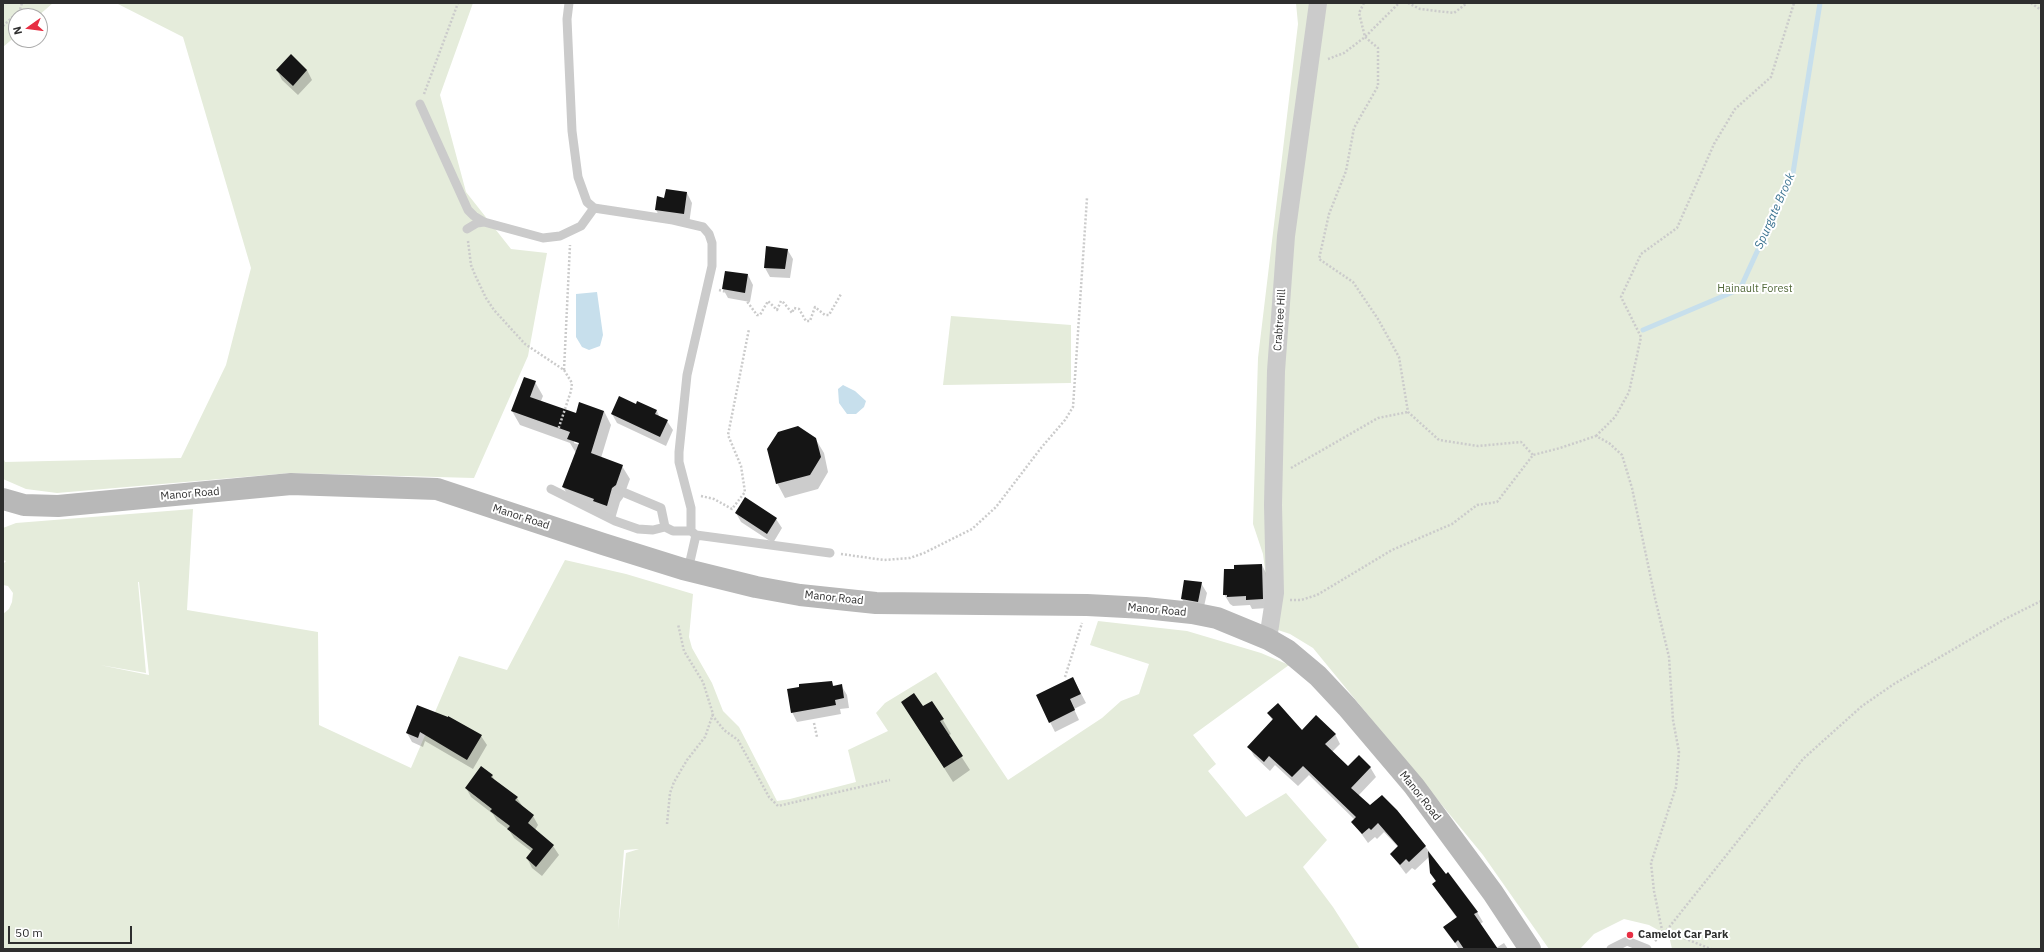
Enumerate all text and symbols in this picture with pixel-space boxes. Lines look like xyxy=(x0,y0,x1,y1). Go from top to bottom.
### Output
north arrow xyxy=(8,8,48,48)
text: N xyxy=(10,25,25,36)
water label: Spurgate Brook xyxy=(1752,171,1798,251)
park label: Hainault Forest xyxy=(1717,282,1793,296)
street label: Crabtree Hill xyxy=(1271,289,1289,351)
street label: Manor Road xyxy=(160,485,220,503)
street label: Manor Road xyxy=(491,502,551,532)
street label: Manor Road xyxy=(804,588,864,608)
street label: Manor Road xyxy=(1127,601,1187,619)
street label: Manor Road xyxy=(1397,769,1443,823)
scale bar xyxy=(10,918,134,944)
text: 50 m xyxy=(15,925,43,940)
place label: Camelot Car Park xyxy=(1638,928,1728,942)
marker: Camelot Car Park xyxy=(1625,930,1635,940)

